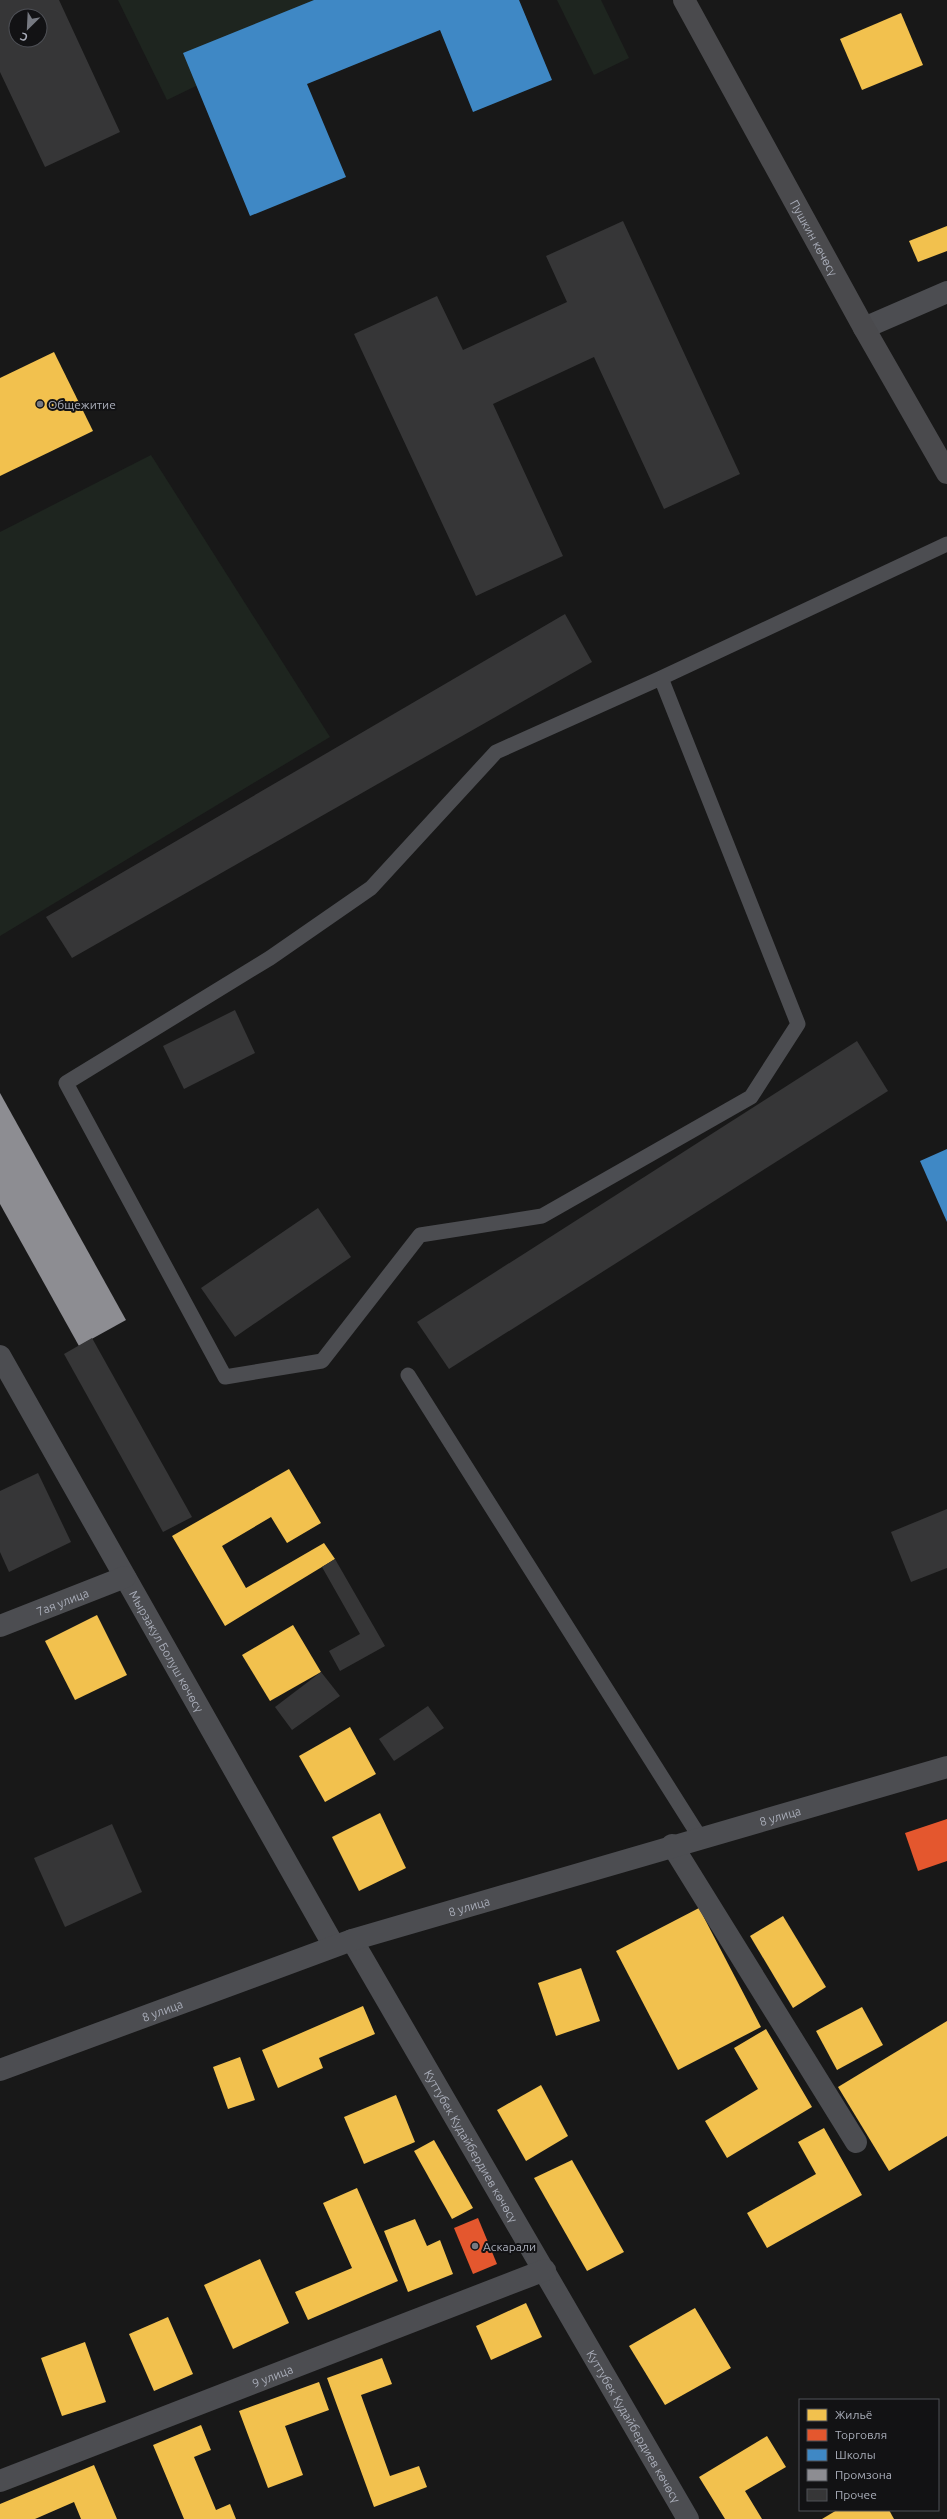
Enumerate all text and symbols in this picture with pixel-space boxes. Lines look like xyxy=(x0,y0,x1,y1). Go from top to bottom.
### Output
north arrow xyxy=(8,8,48,48)
text: С xyxy=(18,30,30,44)
street label: Пушкин көчөсү xyxy=(788,197,841,278)
place label: Общежитие xyxy=(48,398,116,411)
marker: Общежитие xyxy=(35,399,45,409)
street label: 7ая улица xyxy=(34,1585,90,1618)
street label: Мырзакул Болуш көчөсү xyxy=(127,1588,207,1714)
street label: 8 улица xyxy=(758,1803,802,1828)
street label: 8 улица xyxy=(447,1894,491,1918)
street label: 8 улица xyxy=(140,1997,184,2024)
street label: Куттубек Кудайбердиев көчөсү xyxy=(422,2067,521,2225)
place label: Аскарали xyxy=(483,2240,536,2253)
marker: Аскарали xyxy=(470,2241,480,2251)
street label: Куттубек Кудайбердиев көчөсү xyxy=(585,2348,683,2505)
street label: 9 улица xyxy=(250,2362,294,2389)
legend xyxy=(799,2399,939,2511)
text: Жильё xyxy=(835,2408,872,2421)
text: Торговля xyxy=(835,2428,887,2441)
text: Школы xyxy=(835,2448,876,2461)
text: Промзона xyxy=(835,2468,892,2481)
text: Прочее xyxy=(835,2488,877,2501)

